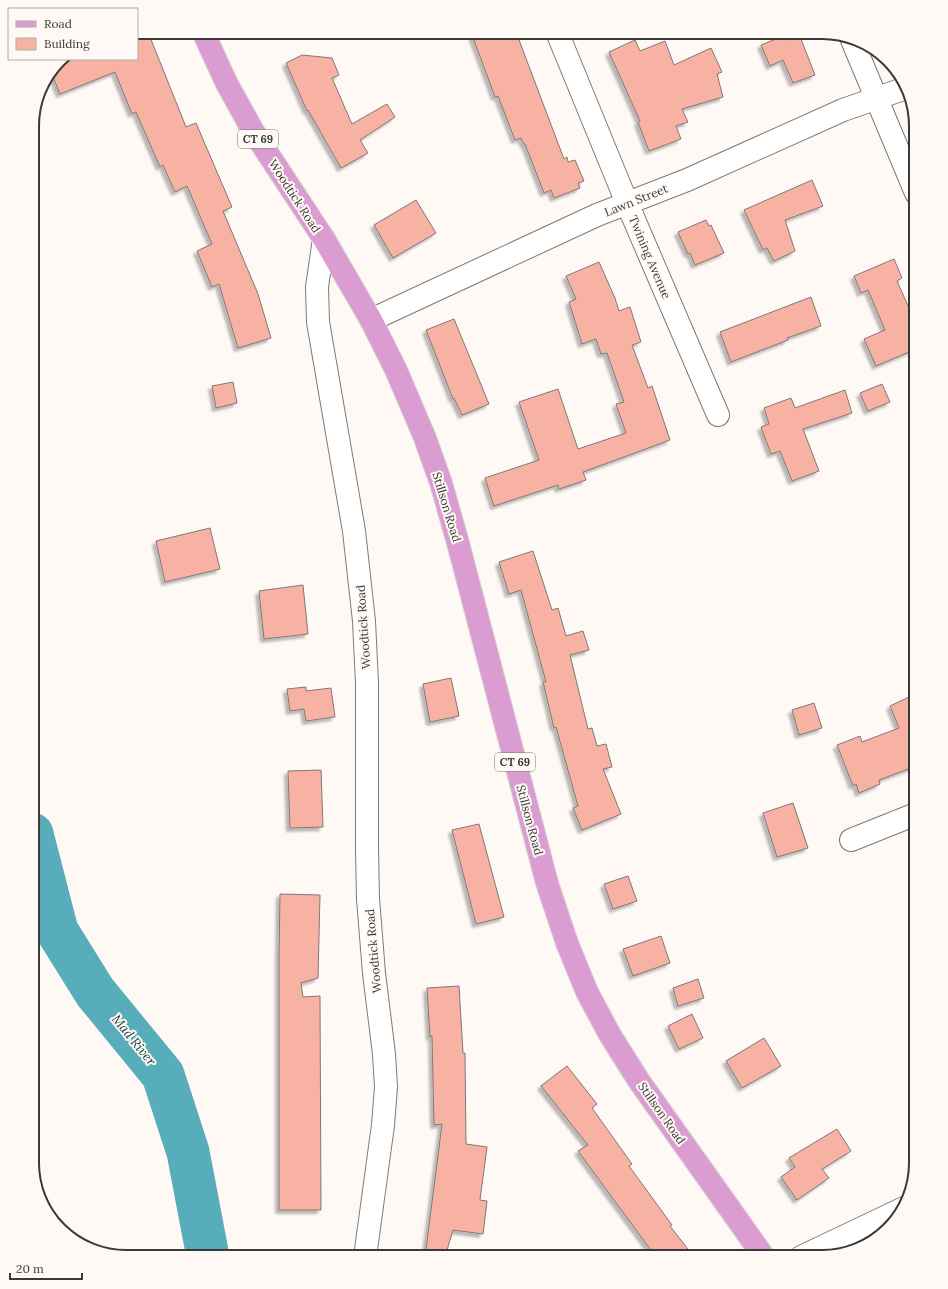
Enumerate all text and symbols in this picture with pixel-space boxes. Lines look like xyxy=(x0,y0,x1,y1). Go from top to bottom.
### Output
legend xyxy=(8,8,138,60)
text: Road xyxy=(44,16,72,31)
text: Building xyxy=(44,36,90,51)
road number: CT 69 xyxy=(238,130,278,148)
street label: Woodtick Road xyxy=(266,156,324,236)
street label: Lawn Street xyxy=(602,180,670,220)
street label: Twining Avenue xyxy=(626,213,675,301)
street label: Stillson Road xyxy=(429,470,465,544)
street label: Woodtick Road xyxy=(353,584,373,670)
road number: CT 69 xyxy=(495,753,535,771)
street label: Stillson Road xyxy=(513,783,547,857)
street label: Woodtick Road xyxy=(362,908,384,994)
water label: Mad River xyxy=(108,1011,160,1069)
street label: Stillson Road xyxy=(635,1079,689,1147)
scale bar xyxy=(10,1255,82,1281)
text: 20 m xyxy=(16,1261,44,1276)

